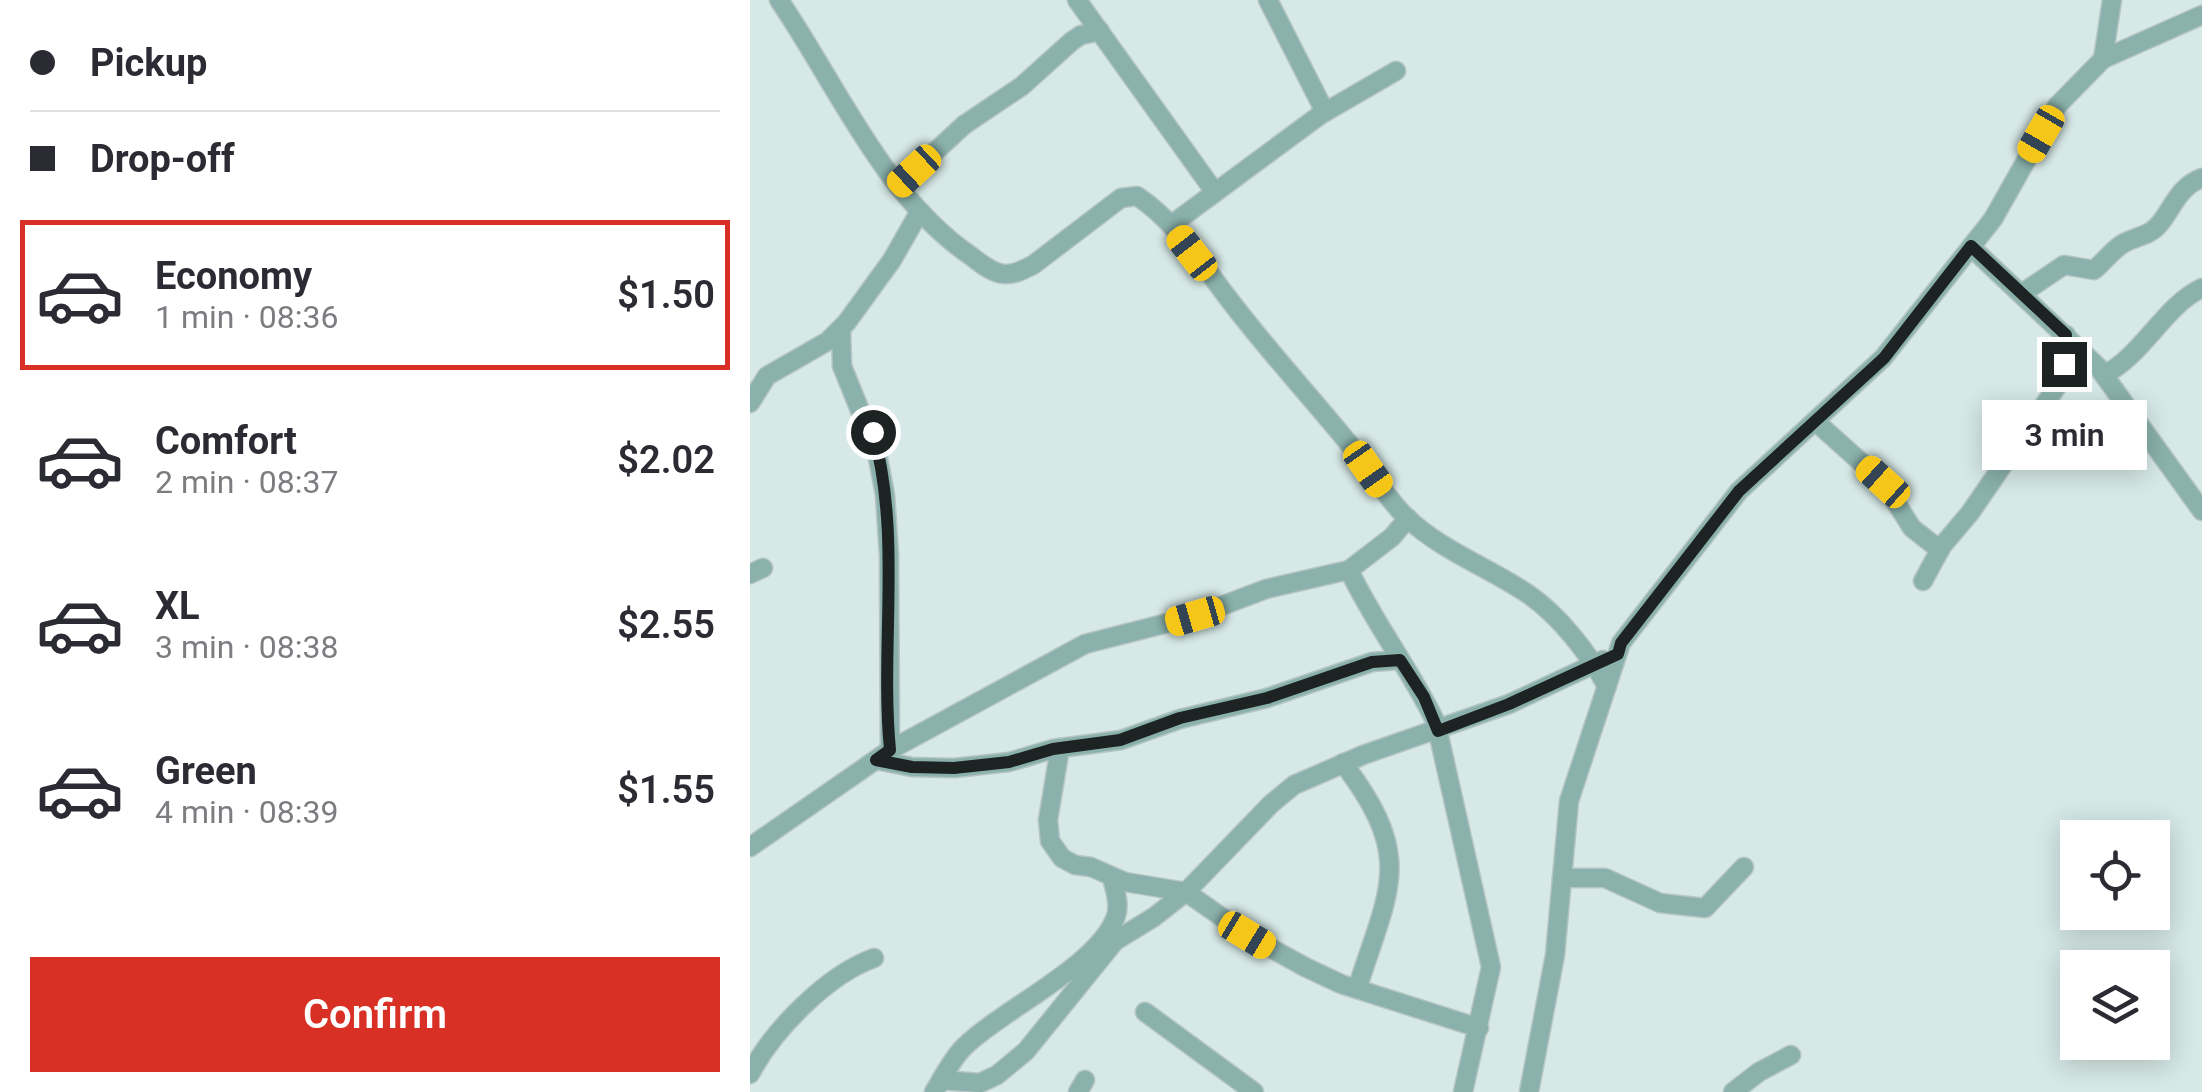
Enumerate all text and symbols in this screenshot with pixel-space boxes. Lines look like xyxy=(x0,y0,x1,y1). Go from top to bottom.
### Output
text: Pickup xyxy=(90,41,207,85)
car xyxy=(2013,101,2069,167)
text: Drop-off xyxy=(90,137,235,181)
car xyxy=(882,140,946,202)
car xyxy=(1162,220,1222,286)
icon: car xyxy=(35,250,125,340)
text: Economy xyxy=(155,254,312,298)
text: $1.50 xyxy=(617,273,715,317)
text: 1 min · 08:36 xyxy=(155,298,338,336)
route end xyxy=(2042,342,2087,387)
callout: 3 min xyxy=(1982,399,2146,469)
route start xyxy=(851,410,896,455)
icon: car xyxy=(35,415,125,505)
text: 3 min xyxy=(2024,416,2105,454)
text: Comfort xyxy=(155,419,297,463)
car xyxy=(1339,436,1397,502)
text: $2.02 xyxy=(617,438,715,482)
car xyxy=(1851,451,1915,513)
text: 2 min · 08:37 xyxy=(155,463,338,501)
icon: car xyxy=(35,580,125,670)
text: XL xyxy=(155,584,200,628)
car xyxy=(1162,593,1228,639)
text: $2.55 xyxy=(617,603,715,647)
text: 3 min · 08:38 xyxy=(155,628,338,666)
icon: car xyxy=(35,745,125,835)
text: Green xyxy=(155,749,257,793)
text: $1.55 xyxy=(617,768,715,812)
text: 4 min · 08:39 xyxy=(155,793,338,831)
map controls xyxy=(2060,820,2170,1060)
button: locate xyxy=(2060,820,2170,930)
car xyxy=(1214,907,1280,963)
button: layers xyxy=(2060,950,2170,1060)
button: Confirm xyxy=(30,957,720,1072)

